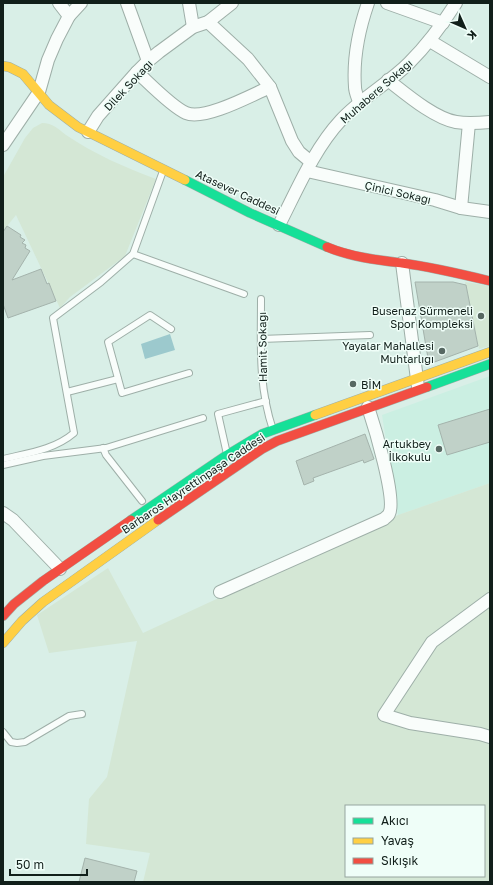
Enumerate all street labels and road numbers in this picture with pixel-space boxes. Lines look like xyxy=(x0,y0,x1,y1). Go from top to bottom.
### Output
street label: Muhabere Sokağı xyxy=(337,56,415,126)
street label: Dilek Sokağı xyxy=(101,57,155,113)
street label: Atasever Caddesi xyxy=(194,167,282,217)
street label: Çinici Sokağı xyxy=(364,178,432,206)
street label: Hamit Sokağı xyxy=(255,312,269,382)
street label: Barbaros Hayrettinpaşa Caddesi xyxy=(119,430,267,536)

